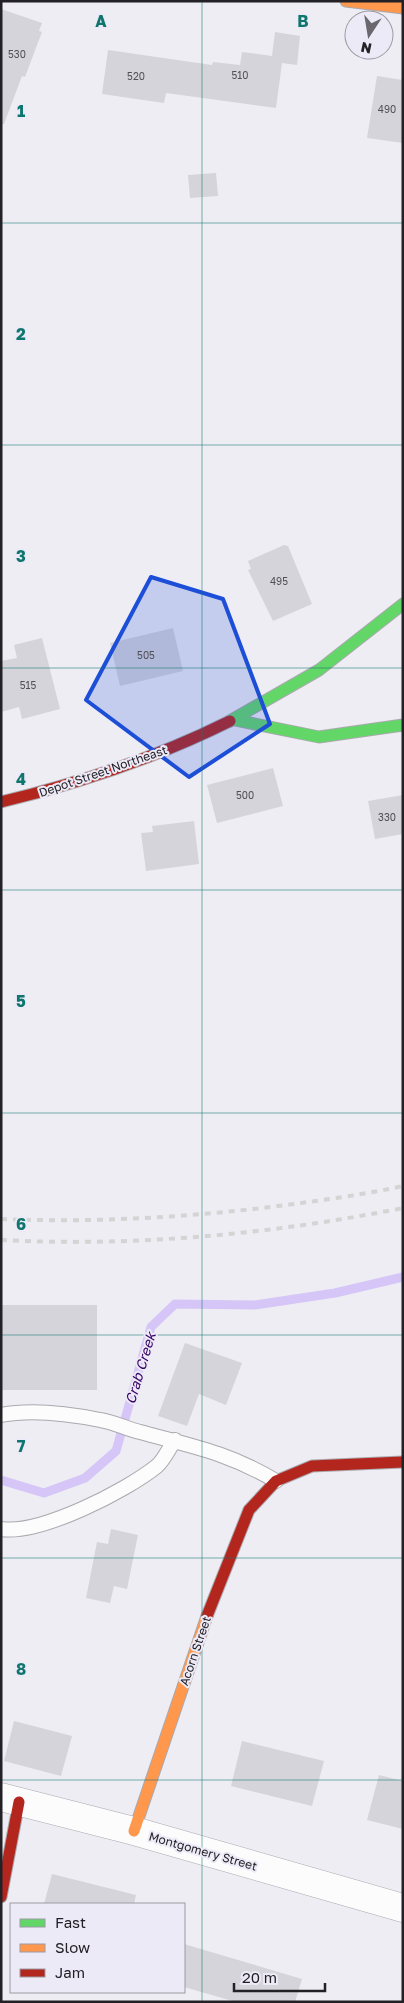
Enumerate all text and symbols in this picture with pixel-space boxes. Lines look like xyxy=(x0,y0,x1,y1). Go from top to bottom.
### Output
north arrow xyxy=(344,10,394,60)
text: A xyxy=(95,11,107,31)
text: B xyxy=(297,11,309,31)
text: N xyxy=(359,39,373,58)
house number: 530 xyxy=(8,48,26,60)
house number: 510 xyxy=(232,69,248,81)
house number: 520 xyxy=(127,70,145,82)
text: 1 xyxy=(17,101,25,121)
house number: 490 xyxy=(378,103,396,115)
text: 2 xyxy=(16,324,26,344)
text: 3 xyxy=(16,546,26,566)
house number: 495 xyxy=(270,575,288,587)
house number: 505 xyxy=(137,649,155,661)
house number: 515 xyxy=(20,679,36,691)
street label: Depot Street Northeast xyxy=(37,742,169,800)
text: 4 xyxy=(16,769,26,789)
house number: 500 xyxy=(236,789,254,801)
house number: 330 xyxy=(378,811,396,823)
text: 5 xyxy=(16,991,26,1011)
text: 6 xyxy=(16,1214,26,1234)
water label: Crab Creek xyxy=(121,1328,160,1406)
text: 7 xyxy=(17,1436,26,1456)
street label: Acorn Street xyxy=(176,1614,214,1688)
text: 8 xyxy=(16,1659,26,1679)
street label: Montgomery Street xyxy=(147,1828,259,1874)
legend xyxy=(10,1903,185,1993)
text: Fast xyxy=(55,1913,86,1931)
text: Slow xyxy=(55,1938,90,1956)
scale bar xyxy=(234,1960,325,1992)
text: Jam xyxy=(55,1963,85,1981)
text: 20 m xyxy=(242,1968,277,1986)

